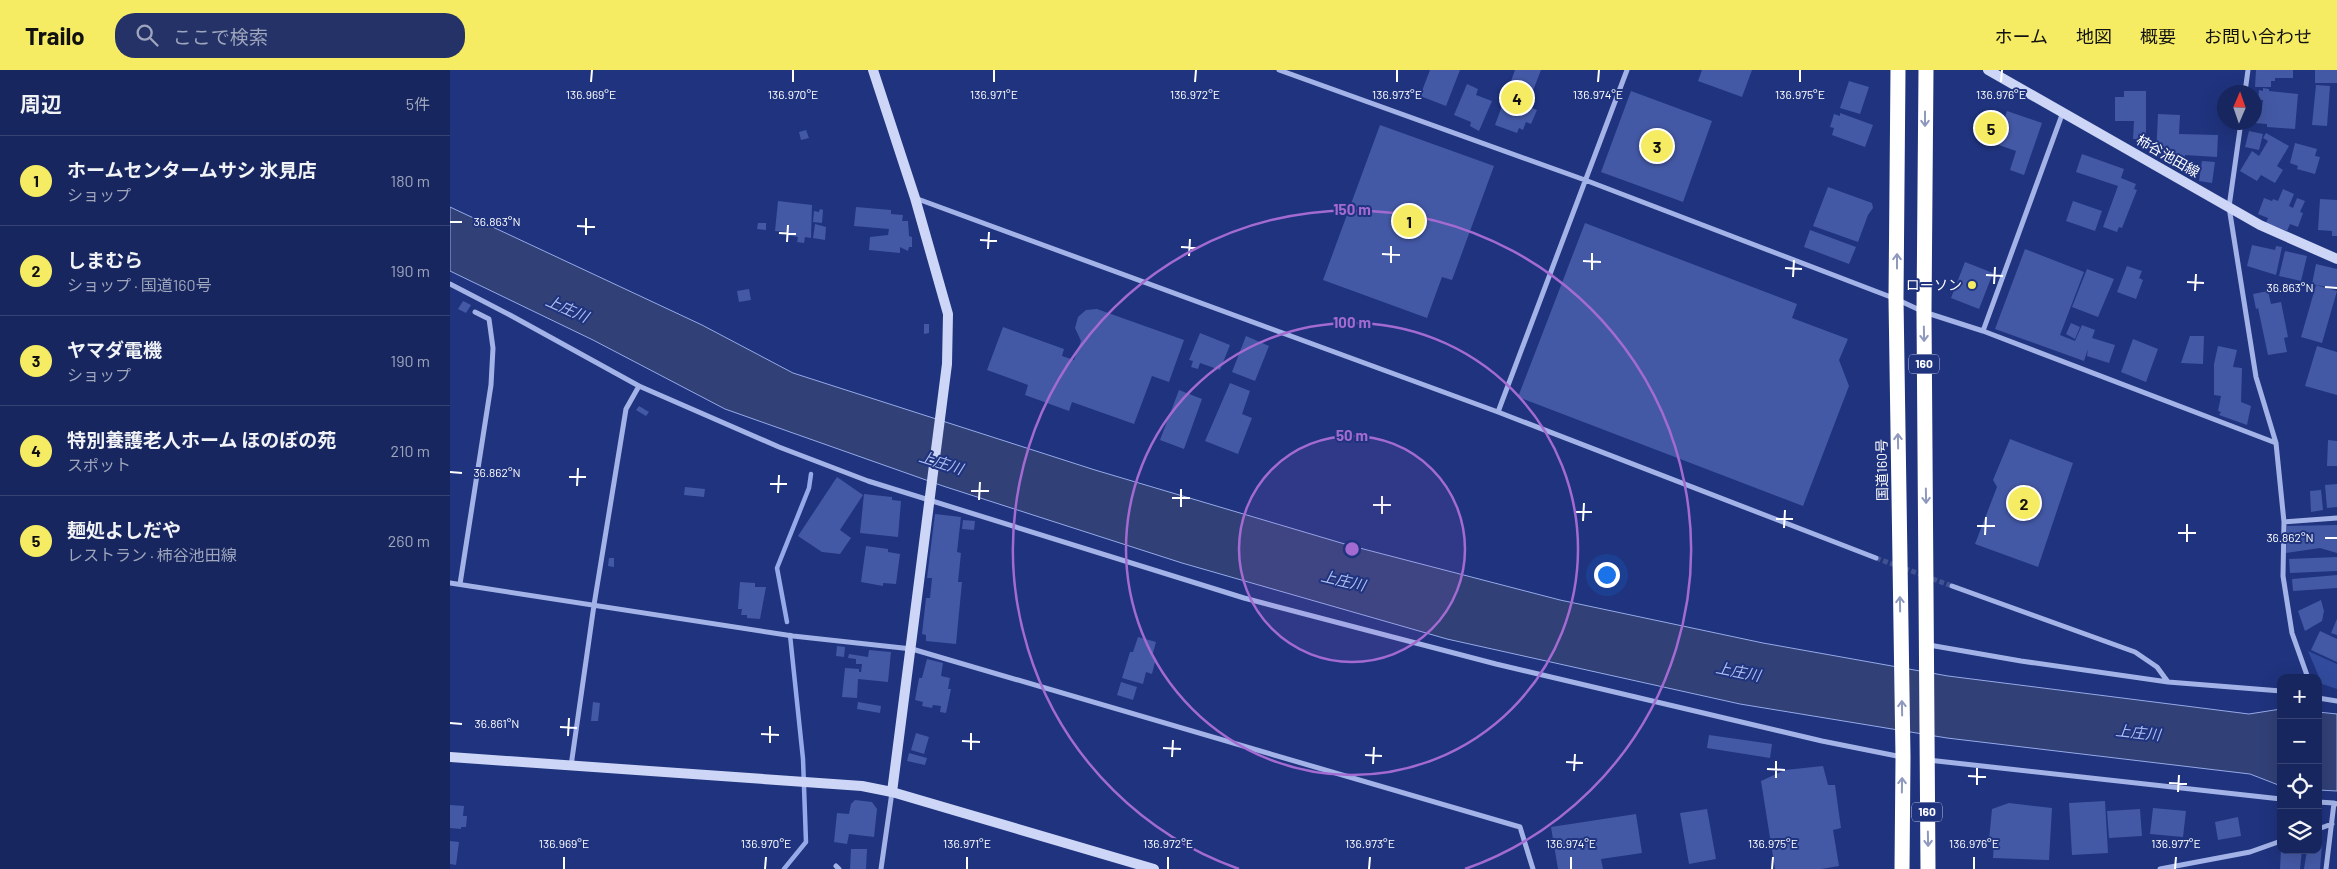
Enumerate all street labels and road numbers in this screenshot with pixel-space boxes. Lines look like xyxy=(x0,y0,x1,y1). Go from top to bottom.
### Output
street label: 柿谷池田線 xyxy=(2134,131,2203,180)
road number: 160 xyxy=(1909,354,1939,374)
street label: 国道160号 xyxy=(1872,439,1891,501)
road number: 160 xyxy=(1912,802,1942,822)

